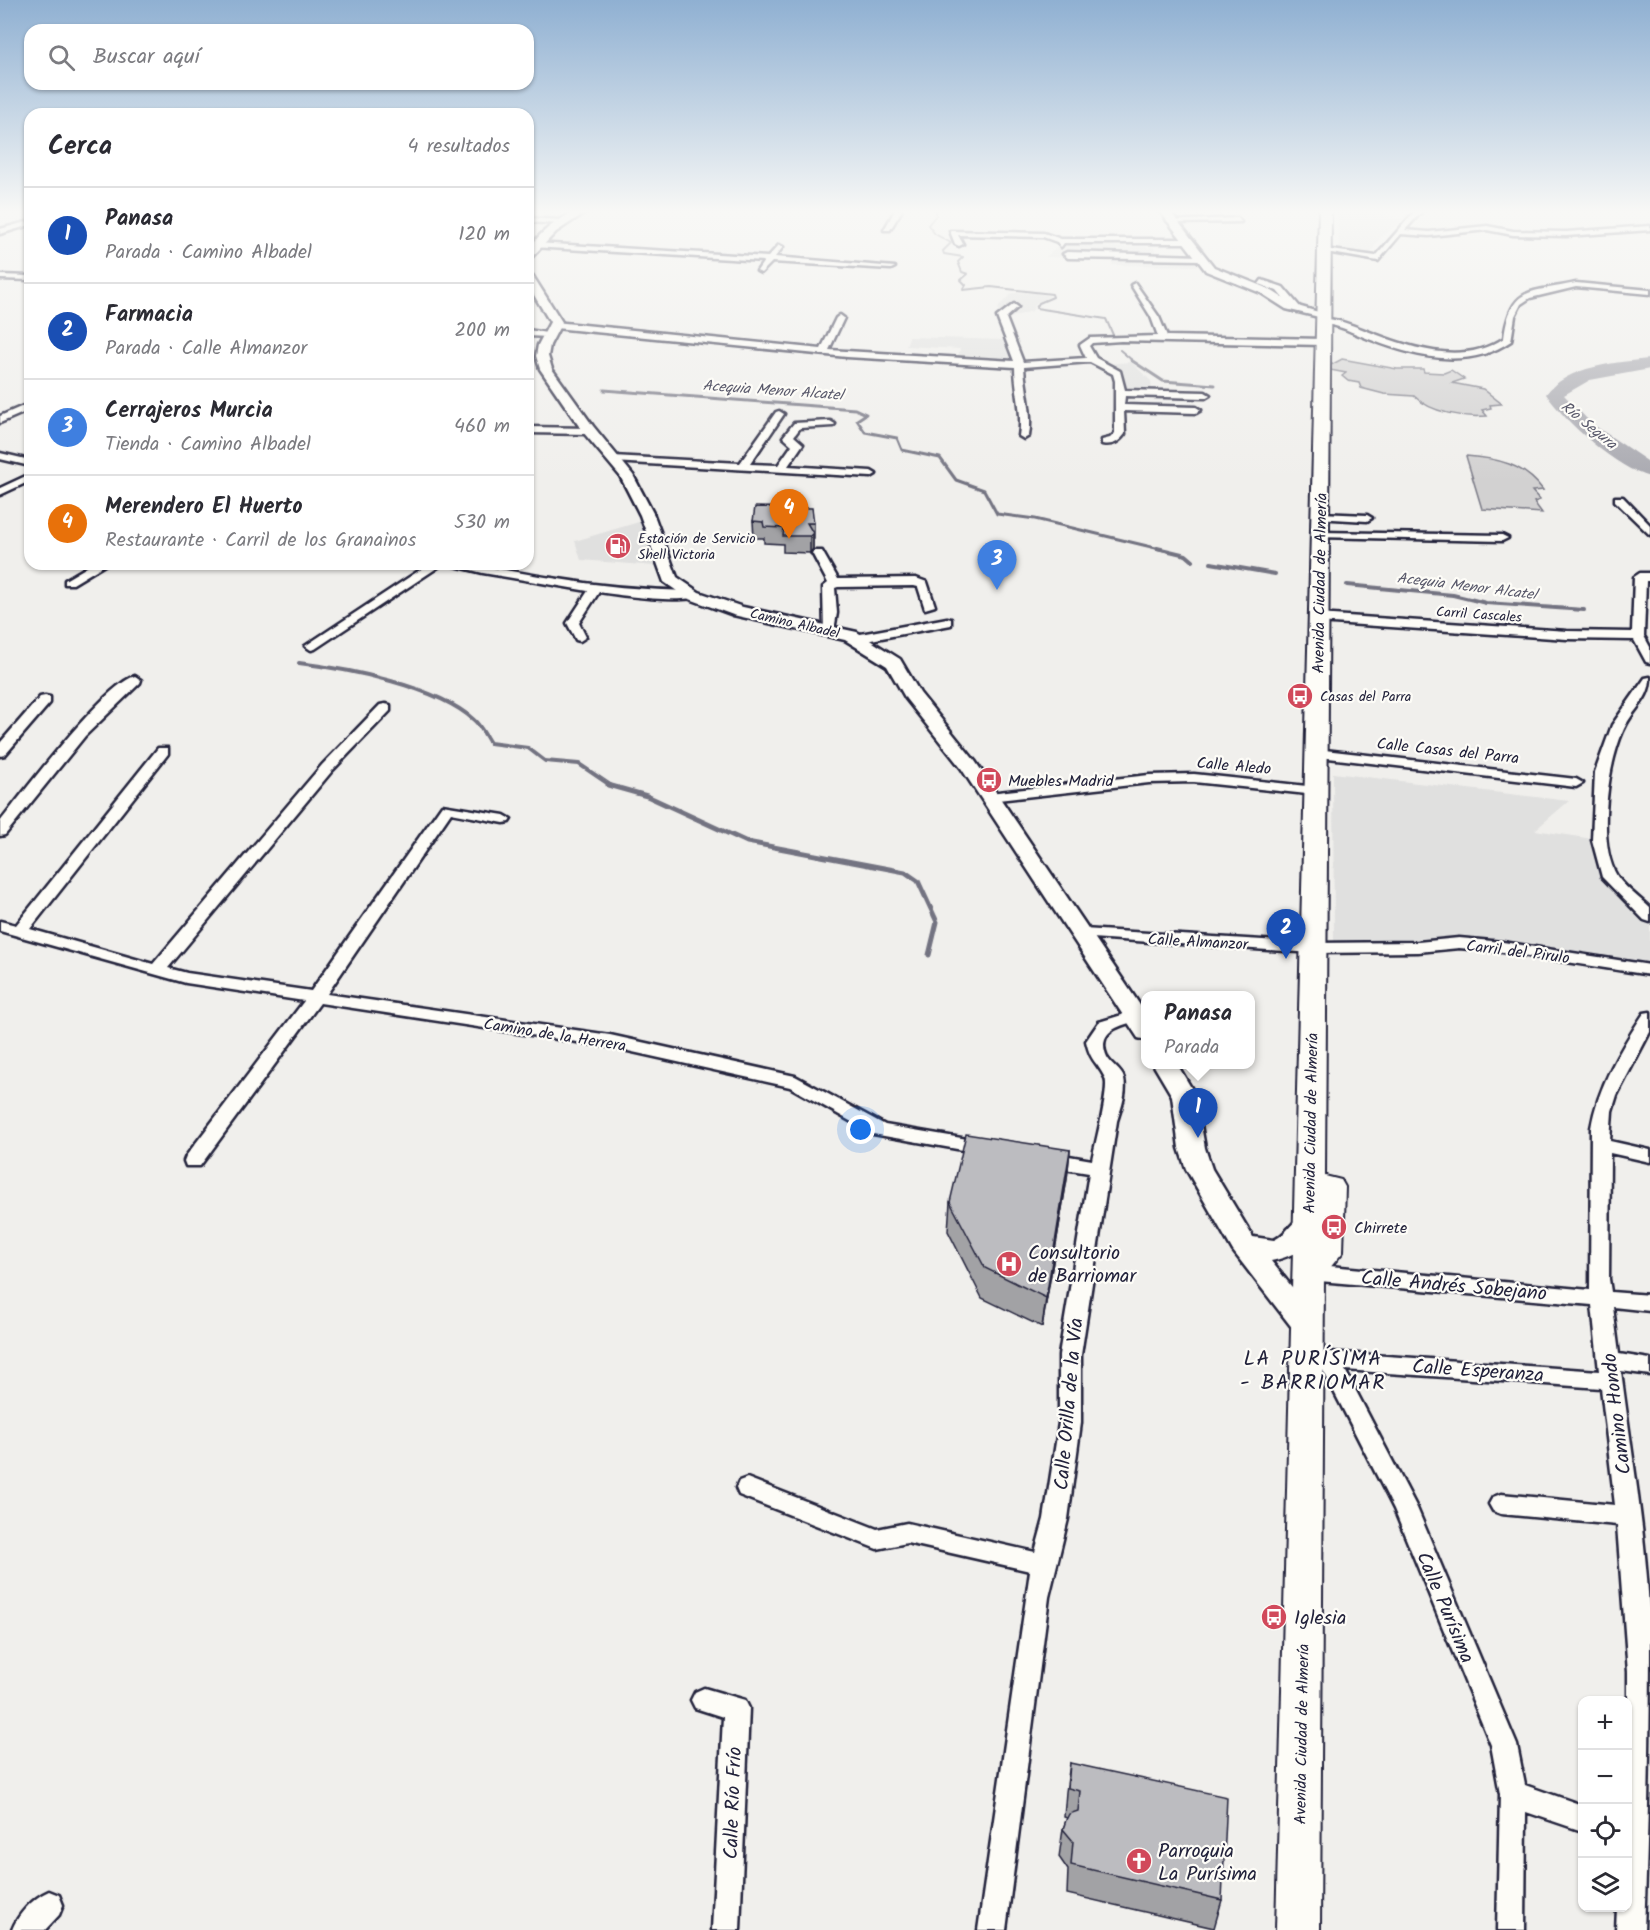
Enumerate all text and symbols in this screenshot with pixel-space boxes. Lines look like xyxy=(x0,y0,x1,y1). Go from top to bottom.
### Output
search box xyxy=(24,24,534,90)
text: Buscar aquí xyxy=(93,40,200,75)
icon: search xyxy=(45,41,78,74)
text: Cerca xyxy=(48,126,112,168)
text: 4 resultados xyxy=(408,131,510,163)
text: Panasa xyxy=(105,202,173,237)
text: 1 xyxy=(64,219,71,251)
text: 120 m xyxy=(458,219,510,251)
text: Parada · Camino Albadel xyxy=(105,237,312,269)
text: Farmacia xyxy=(105,298,193,333)
text: 2 xyxy=(62,315,73,347)
text: 200 m xyxy=(454,315,510,347)
text: Parada · Calle Almanzor xyxy=(105,333,307,365)
water label: Acequia Menor Alcatel xyxy=(702,374,847,408)
text: Cerrajeros Murcia xyxy=(105,394,273,429)
water label: Río Segura xyxy=(1555,396,1622,457)
text: 3 xyxy=(62,411,73,443)
text: 460 m xyxy=(454,411,510,443)
text: Tienda · Camino Albadel xyxy=(105,429,311,461)
text: Merendero El Huerto xyxy=(105,490,302,525)
pin: 4 xyxy=(770,490,808,539)
street label: Avenida Ciudad de Almería xyxy=(1306,492,1335,674)
text: 4 xyxy=(62,507,73,539)
text: 530 m xyxy=(454,507,510,539)
text: Restaurante · Carril de los Granainos xyxy=(105,525,416,557)
place label: Estación de Servicio Shell Victoria xyxy=(638,528,756,566)
fuel station icon: Estación de Servicio Shell Victoria xyxy=(603,531,633,561)
pin: 3 xyxy=(978,540,1016,590)
water label: Acequia Menor Alcatel xyxy=(1396,567,1541,608)
street label: Carril Cascales xyxy=(1435,601,1523,629)
street label: Camino Albadel xyxy=(748,603,842,645)
bus stop icon: Casas del Parra xyxy=(1285,681,1315,711)
place label: Casas del Parra xyxy=(1320,686,1411,708)
street label: Calle Casas del Parra xyxy=(1375,732,1520,771)
street label: Calle Aledo xyxy=(1196,751,1272,782)
bus stop icon: Muebles Madrid xyxy=(974,765,1004,795)
place label: Muebles Madrid xyxy=(1008,769,1114,794)
pin: 2 xyxy=(1266,910,1306,959)
street label: Calle Almanzor xyxy=(1147,927,1250,958)
street label: Carril del Pirulo xyxy=(1465,934,1571,971)
popup xyxy=(1141,991,1255,1069)
text: Panasa xyxy=(1164,997,1232,1032)
street label: Camino de la Herrera xyxy=(482,1012,628,1059)
text: Parada xyxy=(1164,1032,1220,1064)
street label: Avenida Ciudad de Almería xyxy=(1297,1032,1326,1214)
pin: 1 xyxy=(1178,1088,1218,1138)
your location xyxy=(846,1115,875,1144)
bus stop icon: Chirrete xyxy=(1319,1212,1349,1242)
place label: Chirrete xyxy=(1354,1216,1407,1241)
place label: Consultorio de Barriomar xyxy=(1028,1238,1137,1293)
hospital icon: Consultorio de Barriomar xyxy=(994,1249,1024,1279)
street label: Calle Andrés Sobejano xyxy=(1360,1263,1548,1311)
street label: Calle Orilla de la Vía xyxy=(1047,1317,1093,1492)
district label: LA PURÍSIMA - BARRIOMAR xyxy=(1240,1343,1386,1400)
street label: Calle Esperanza xyxy=(1411,1351,1545,1393)
street label: Camino Hondo xyxy=(1595,1351,1641,1476)
street label: Calle Purísima xyxy=(1406,1547,1482,1669)
bus stop icon: Iglesia xyxy=(1259,1602,1289,1632)
place label: Iglesia xyxy=(1294,1603,1346,1635)
street label: Avenida Ciudad de Almería xyxy=(1288,1643,1317,1825)
map controls xyxy=(1578,1696,1632,1912)
button: + xyxy=(1578,1696,1632,1750)
street label: Calle Río Frío xyxy=(716,1746,752,1860)
button: − xyxy=(1578,1750,1632,1804)
button: locate xyxy=(1578,1804,1632,1858)
place label: Parroquia La Purísima xyxy=(1158,1836,1257,1891)
church icon: Parroquia La Purísima xyxy=(1124,1846,1154,1876)
button: layers xyxy=(1578,1858,1632,1912)

